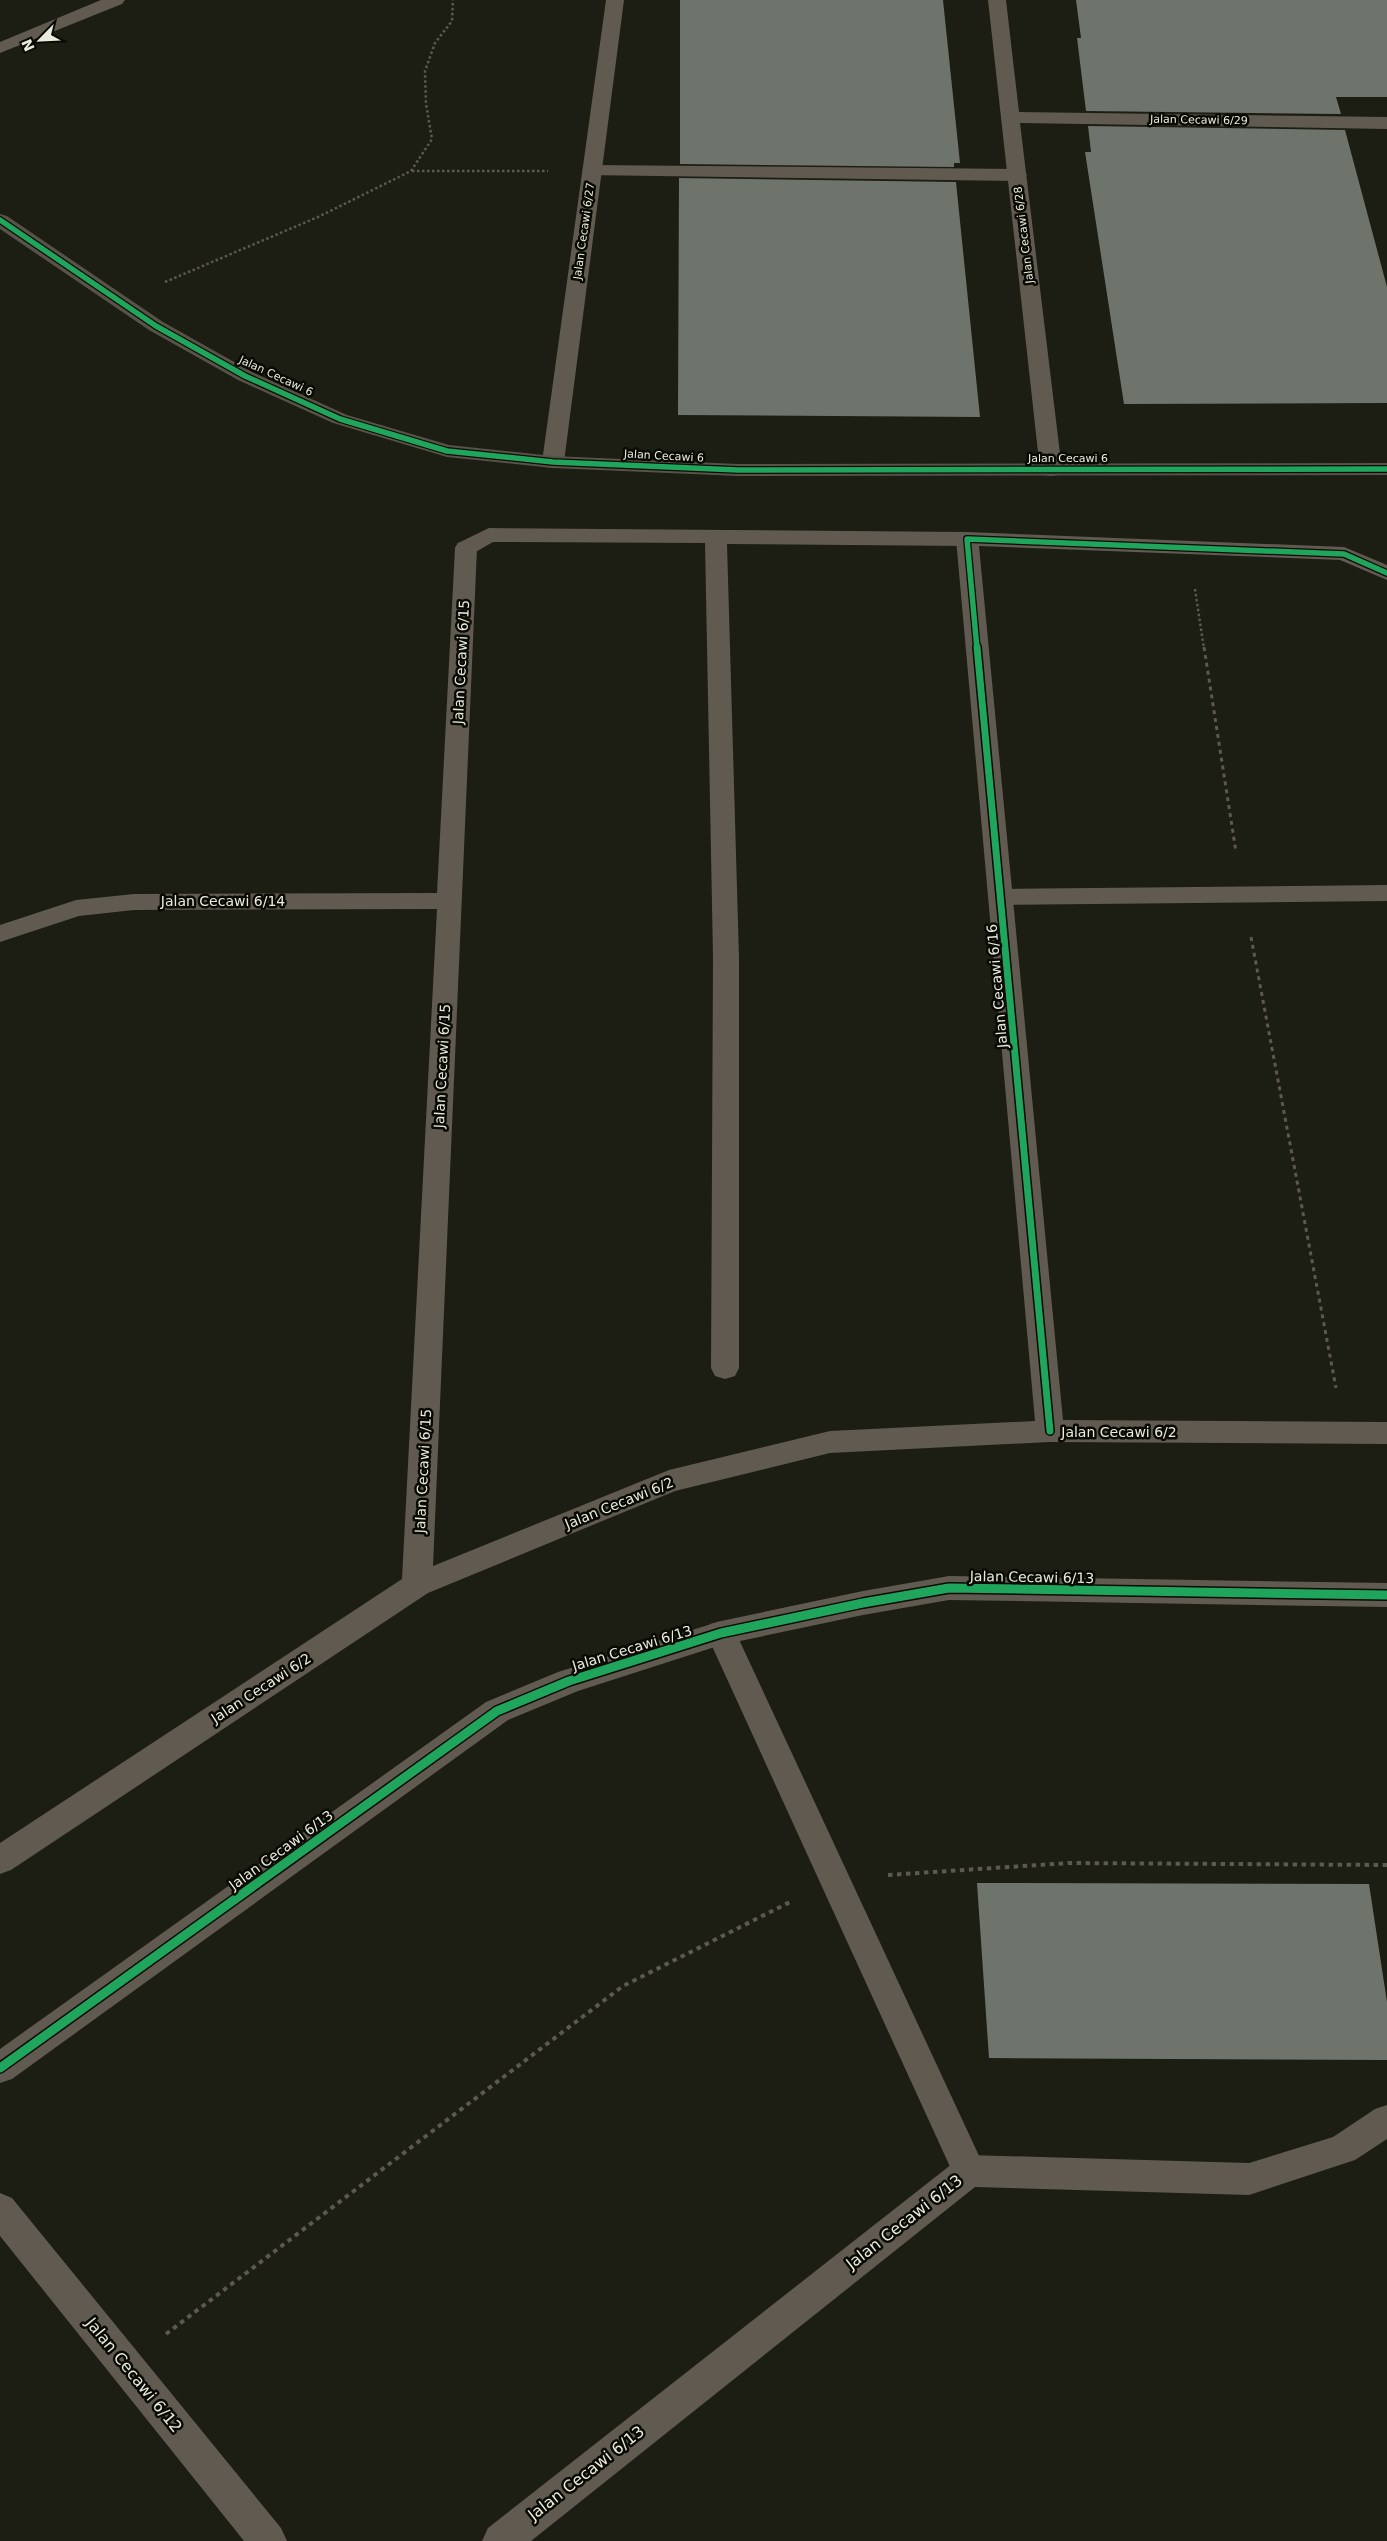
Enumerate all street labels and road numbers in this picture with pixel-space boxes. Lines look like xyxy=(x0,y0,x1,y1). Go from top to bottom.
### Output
street label: Jalan Cecawi 6/29 xyxy=(1149,113,1248,127)
street label: Jalan Cecawi 6/27 xyxy=(571,182,597,281)
street label: Jalan Cecawi 6/28 xyxy=(1012,186,1037,285)
street label: Jalan Cecawi 6 xyxy=(236,353,315,399)
street label: Jalan Cecawi 6 xyxy=(623,447,704,465)
street label: Jalan Cecawi 6 xyxy=(1027,452,1108,465)
street label: Jalan Cecawi 6/15 xyxy=(450,599,472,726)
street label: Jalan Cecawi 6/14 xyxy=(160,893,285,909)
street label: Jalan Cecawi 6/16 xyxy=(984,923,1010,1050)
street label: Jalan Cecawi 6/15 xyxy=(431,1003,453,1130)
street label: Jalan Cecawi 6/15 xyxy=(412,1408,434,1535)
street label: Jalan Cecawi 6/2 xyxy=(1060,1424,1177,1440)
street label: Jalan Cecawi 6/2 xyxy=(562,1474,676,1532)
street label: Jalan Cecawi 6/13 xyxy=(969,1568,1094,1586)
street label: Jalan Cecawi 6/13 xyxy=(569,1622,694,1674)
street label: Jalan Cecawi 6/2 xyxy=(207,1650,314,1727)
street label: Jalan Cecawi 6/13 xyxy=(225,1807,336,1894)
street label: Jalan Cecawi 6/13 xyxy=(841,2171,966,2274)
street label: Jalan Cecawi 6/12 xyxy=(81,2313,186,2436)
street label: Jalan Cecawi 6/13 xyxy=(523,2422,648,2525)

